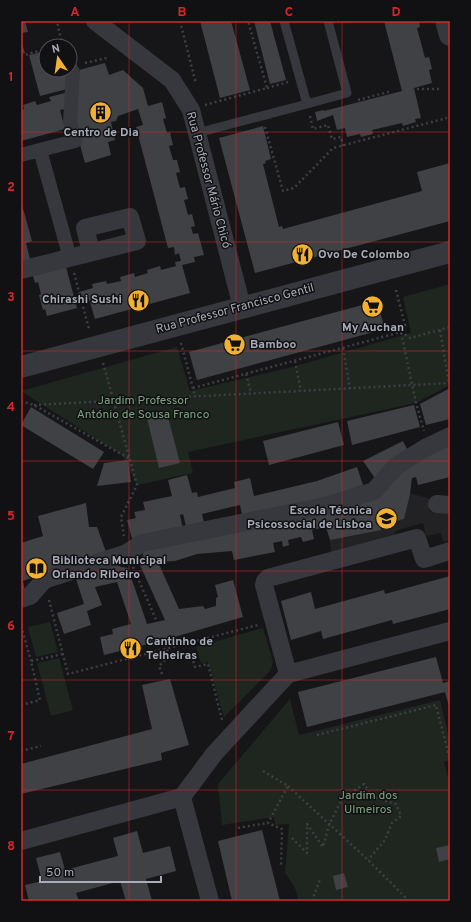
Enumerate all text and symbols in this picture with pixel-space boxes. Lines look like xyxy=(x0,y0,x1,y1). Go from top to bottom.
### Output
text: A xyxy=(70,5,80,21)
text: B xyxy=(178,5,187,21)
text: C xyxy=(285,5,293,21)
text: D xyxy=(391,5,401,21)
north arrow xyxy=(38,38,78,78)
text: N xyxy=(51,42,61,57)
text: 1 xyxy=(8,70,14,86)
building icon: Centro de Dia xyxy=(88,99,114,125)
street label: Rua Professor Mário Chicó xyxy=(182,110,234,250)
place label: Centro de Dia xyxy=(63,125,139,141)
text: 2 xyxy=(7,180,15,196)
restaurant icon: Ovo De Colombo xyxy=(290,242,316,268)
place label: Ovo De Colombo xyxy=(318,247,410,263)
street label: Rua Professor Francisco Gentil xyxy=(154,280,316,338)
restaurant icon: Chirashi Sushi xyxy=(125,287,151,313)
text: 3 xyxy=(7,290,15,306)
place label: Chirashi Sushi xyxy=(42,292,122,308)
supermarket icon: My Auchan xyxy=(360,294,386,320)
place label: My Auchan xyxy=(342,320,404,336)
supermarket icon: Bamboo xyxy=(221,332,247,358)
place label: Bamboo xyxy=(250,337,297,353)
park label: Jardim Professor António de Sousa Franco xyxy=(77,393,210,423)
text: 4 xyxy=(7,400,15,416)
place label: Escola Técnica Psicossocial de Lisboa xyxy=(247,503,372,533)
school or university icon: Escola Técnica Psicossocial de Lisboa xyxy=(374,505,400,531)
text: 5 xyxy=(7,509,15,525)
place label: Biblioteca Municipal Orlando Ribeiro xyxy=(52,553,166,583)
library icon: Biblioteca Municipal Orlando Ribeiro xyxy=(24,555,50,581)
text: 6 xyxy=(7,619,15,635)
place label: Cantinho de Telheiras xyxy=(146,634,213,664)
restaurant icon: Cantinho de Telheiras xyxy=(118,636,144,662)
text: 7 xyxy=(8,729,15,745)
park label: Jardim dos Ulmeiros xyxy=(338,788,398,818)
text: 8 xyxy=(7,839,15,855)
scale bar xyxy=(40,858,161,884)
text: 50 m xyxy=(46,865,74,881)

